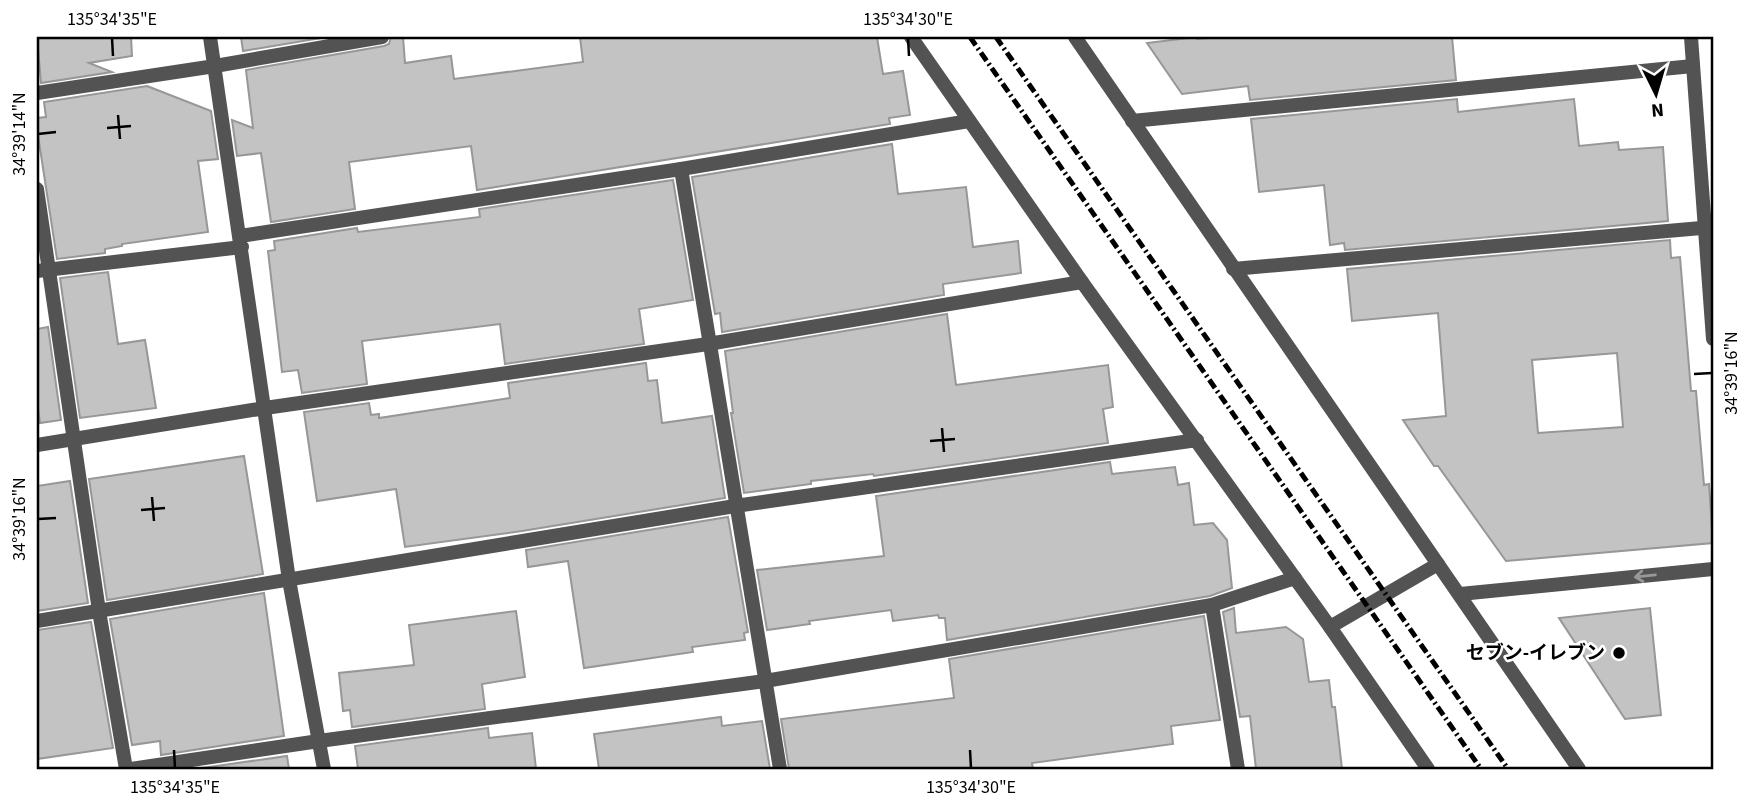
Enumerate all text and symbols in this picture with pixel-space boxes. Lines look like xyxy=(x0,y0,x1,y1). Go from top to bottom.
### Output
text: 135°34'35"E xyxy=(67,7,157,32)
text: 135°34'30"E xyxy=(863,7,953,32)
north arrow xyxy=(1620,60,1690,130)
text: 34°39'14"N xyxy=(7,92,32,176)
text: N xyxy=(1650,95,1665,123)
text: 34°39'16"N xyxy=(1719,331,1744,415)
text: 34°39'16"N xyxy=(7,477,32,561)
one-way arrow xyxy=(1635,569,1657,582)
place label: セブン-イレブン xyxy=(1466,640,1605,667)
marker: セブン-イレブン xyxy=(1611,645,1627,661)
text: 135°34'35"E xyxy=(130,775,220,800)
text: 135°34'30"E xyxy=(926,775,1016,800)

